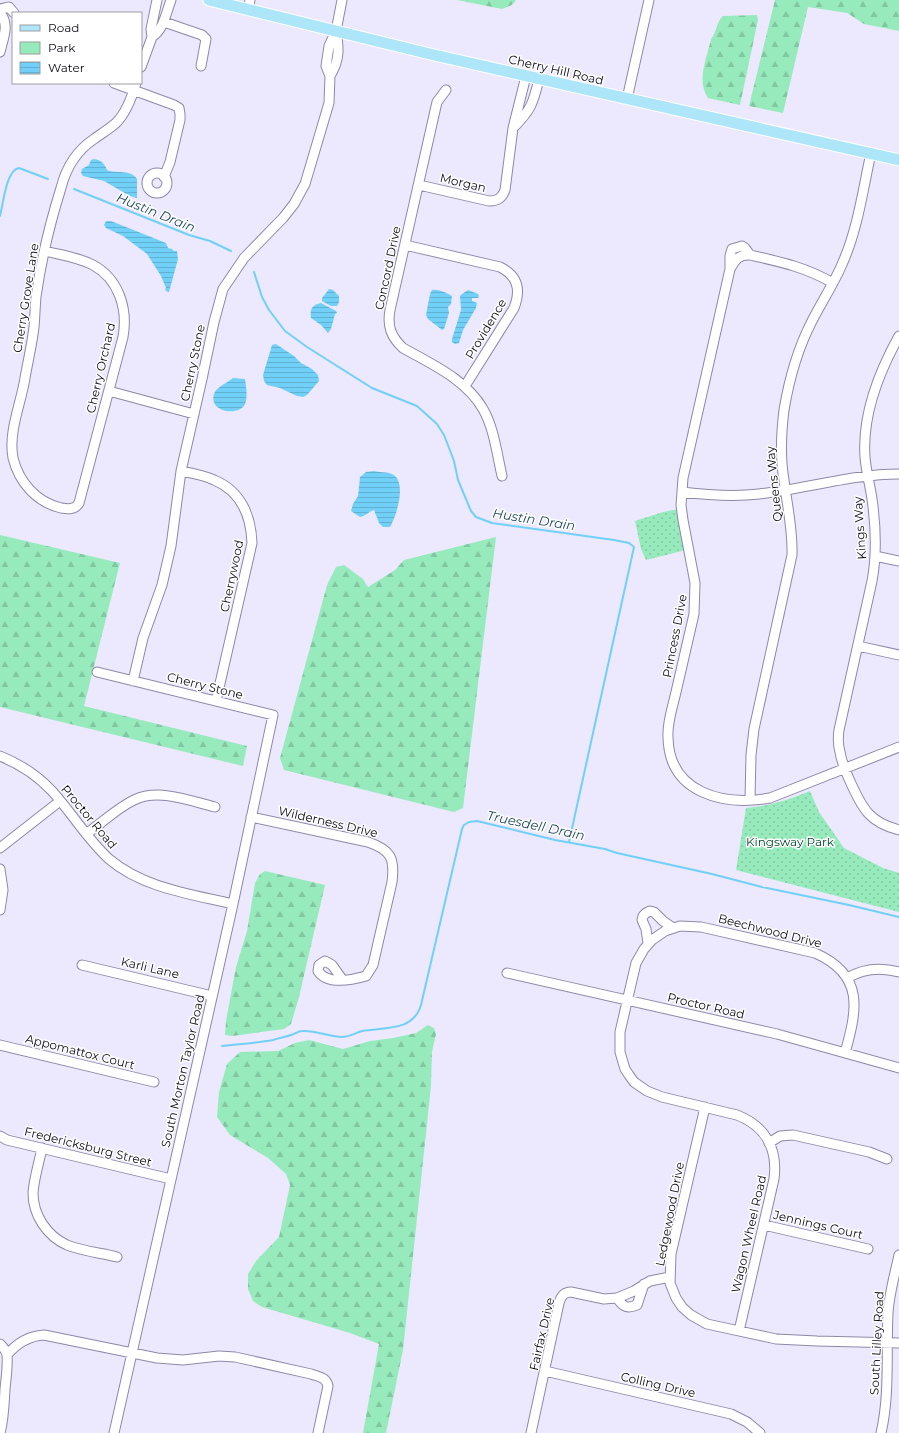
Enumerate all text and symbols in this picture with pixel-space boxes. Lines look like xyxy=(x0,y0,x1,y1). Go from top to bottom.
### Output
legend xyxy=(12,12,142,84)
text: Road xyxy=(48,20,79,35)
text: Park xyxy=(48,40,76,55)
street label: Cherry Hill Road xyxy=(507,51,605,88)
text: Water xyxy=(48,60,85,75)
street label: Morgan xyxy=(438,170,488,195)
water label: Hustin Drain xyxy=(114,189,198,235)
street label: Concord Drive xyxy=(371,225,404,311)
street label: Cherry Grove Lane xyxy=(9,242,42,354)
street label: Providence xyxy=(462,296,509,362)
street label: Cherry Orchard xyxy=(83,321,118,415)
street label: Cherry Stone xyxy=(177,323,208,403)
street label: Queens Way xyxy=(762,445,785,523)
street label: Kings Way xyxy=(850,496,869,560)
water label: Hustin Drain xyxy=(492,505,576,533)
street label: Cherrywood xyxy=(217,538,246,613)
street label: Princess Drive xyxy=(659,593,690,679)
street label: Cherry Stone xyxy=(166,669,245,702)
street label: Proctor Road xyxy=(58,782,120,852)
street label: Wilderness Drive xyxy=(277,803,379,840)
water label: Truesdell Drain xyxy=(486,807,586,843)
park label: Kingsway Park xyxy=(746,834,835,849)
street label: Beechwood Drive xyxy=(717,910,824,951)
street label: Karli Lane xyxy=(120,954,181,981)
street label: Proctor Road xyxy=(666,989,746,1022)
street label: South Morton Taylor Road xyxy=(158,993,207,1149)
street label: Appomattox Court xyxy=(24,1031,136,1072)
street label: Fredericksburg Street xyxy=(23,1123,153,1170)
street label: Ledgewood Drive xyxy=(652,1161,687,1267)
street label: Wagon Wheel Road xyxy=(728,1174,769,1294)
street label: Jennings Court xyxy=(771,1207,865,1242)
street label: South Lilley Road xyxy=(866,1291,887,1395)
street label: Fairfax Drive xyxy=(526,1296,557,1372)
street label: Colling Drive xyxy=(619,1369,697,1400)

